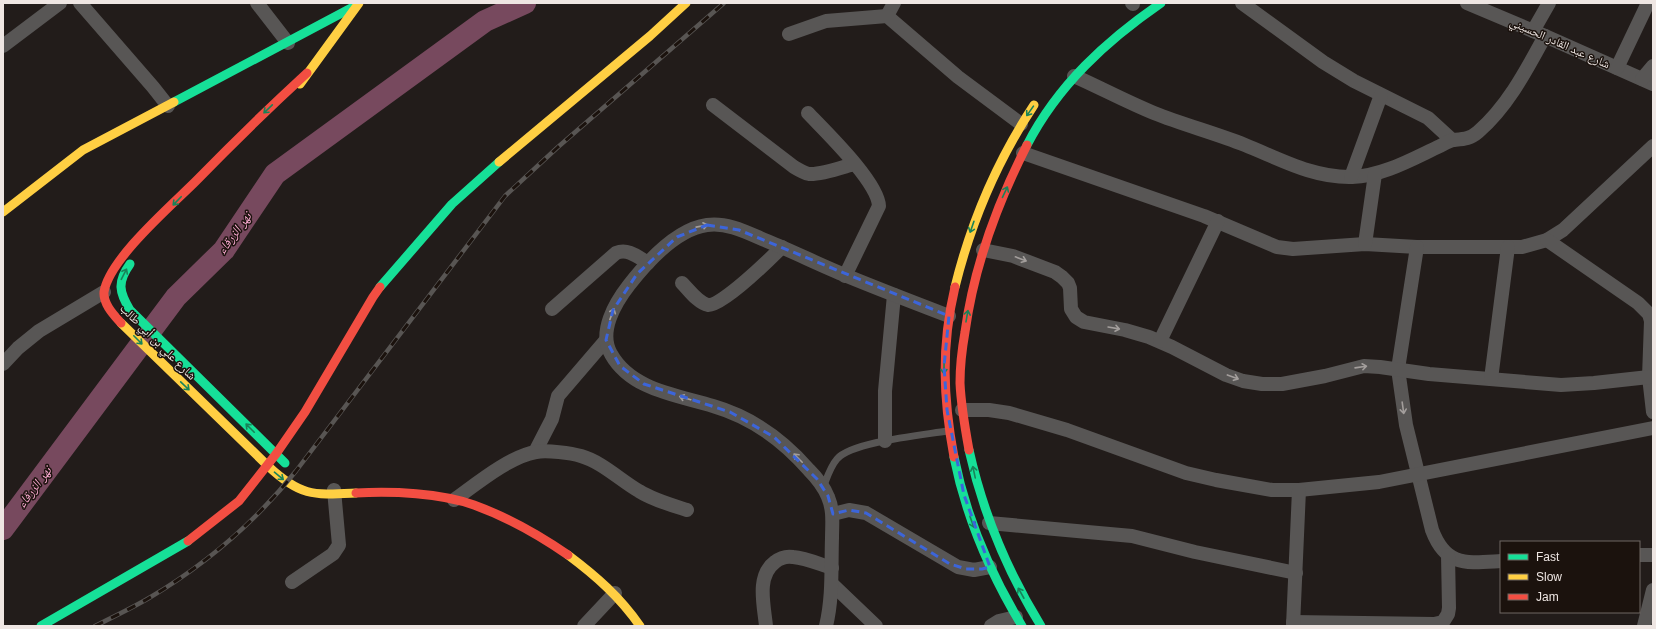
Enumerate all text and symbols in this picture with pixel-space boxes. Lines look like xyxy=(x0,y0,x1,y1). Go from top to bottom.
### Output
street label: شارع عبد القادر الحسيني xyxy=(1507,15,1612,74)
one-way arrow xyxy=(264,104,274,113)
one-way arrow xyxy=(1026,105,1034,116)
one-way arrow xyxy=(1002,186,1009,198)
one-way arrow xyxy=(172,196,181,206)
water label: نهر الزرقاء xyxy=(214,207,255,257)
one-way arrow xyxy=(968,221,976,233)
one-way arrow xyxy=(695,222,708,230)
one-way arrow xyxy=(1014,255,1026,263)
one-way arrow xyxy=(121,269,129,281)
street label: شارع علي بن أبي طالب xyxy=(115,301,199,385)
one-way arrow xyxy=(608,309,616,321)
one-way arrow xyxy=(963,310,971,323)
one-way arrow xyxy=(1107,324,1120,332)
one-way arrow xyxy=(133,335,143,345)
one-way arrow xyxy=(940,361,948,374)
one-way arrow xyxy=(1354,363,1367,371)
one-way arrow xyxy=(1227,374,1239,382)
one-way arrow xyxy=(180,381,190,391)
one-way arrow xyxy=(679,394,692,401)
one-way arrow xyxy=(1399,401,1407,414)
one-way arrow xyxy=(245,423,255,433)
one-way arrow xyxy=(793,453,803,463)
water label: نهر الزرقاء xyxy=(14,462,56,511)
one-way arrow xyxy=(970,466,978,479)
one-way arrow xyxy=(274,471,285,480)
one-way arrow xyxy=(969,516,976,529)
legend xyxy=(1500,541,1640,613)
text: Fast xyxy=(1536,550,1560,564)
text: Slow xyxy=(1536,570,1562,584)
one-way arrow xyxy=(1017,587,1024,599)
text: Jam xyxy=(1536,590,1559,604)

